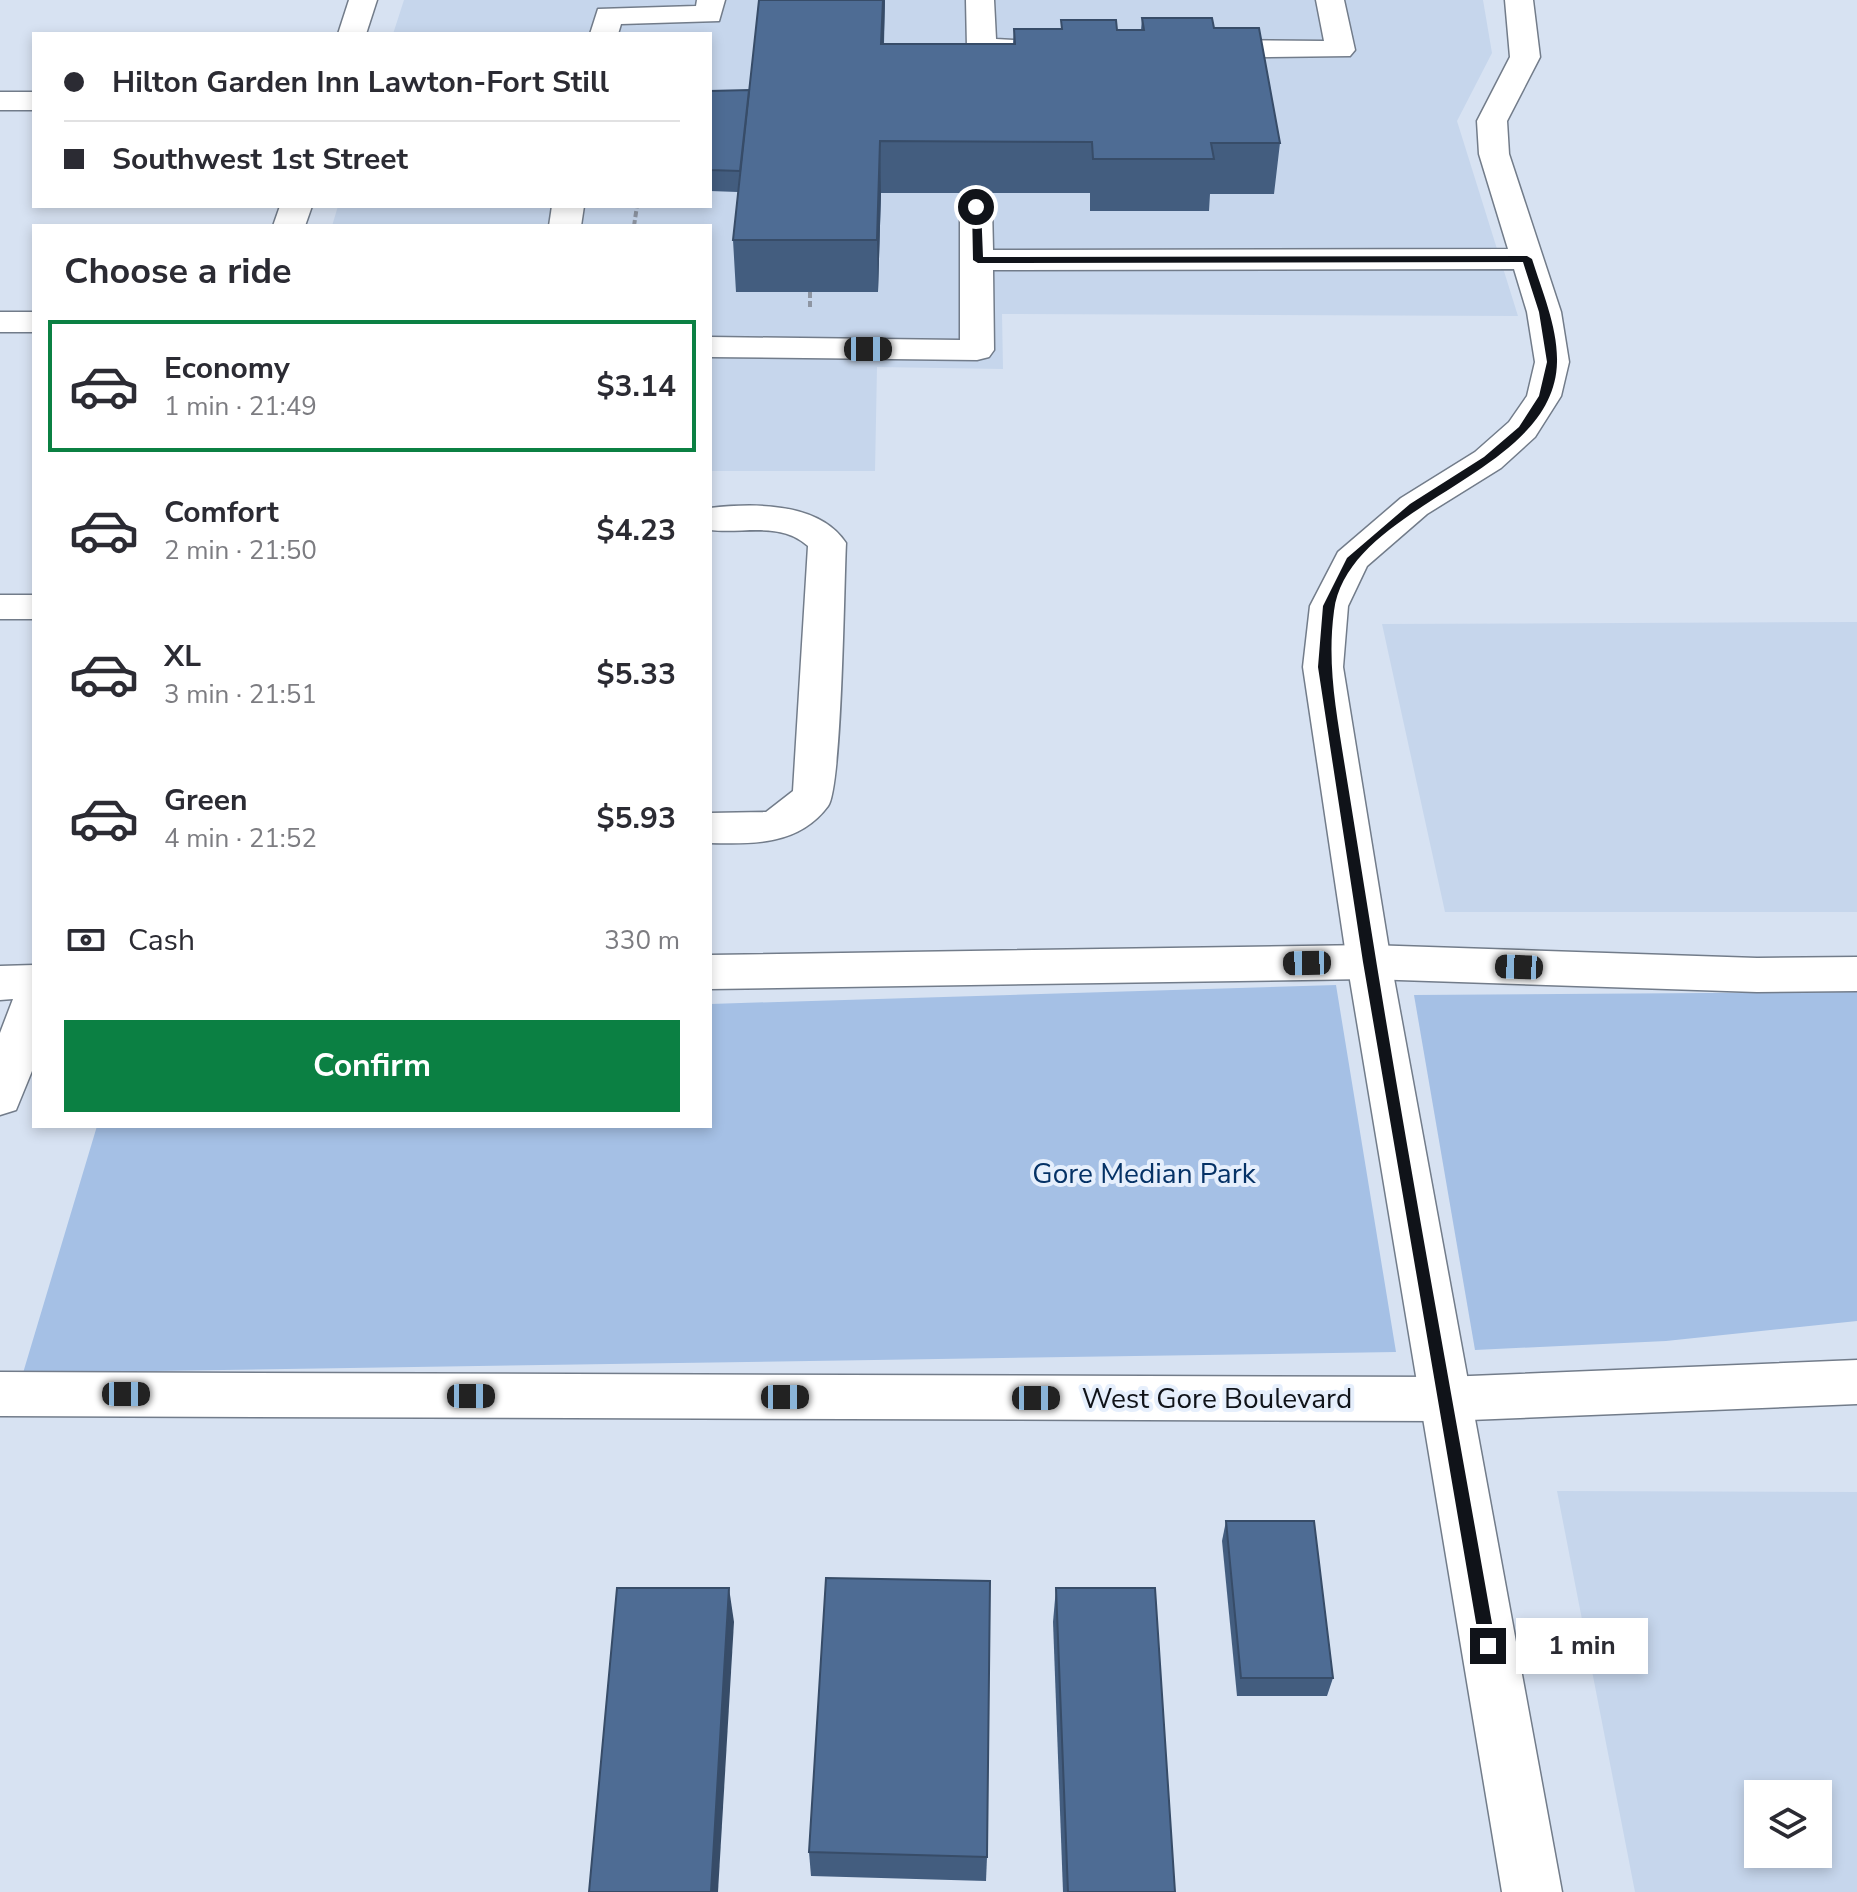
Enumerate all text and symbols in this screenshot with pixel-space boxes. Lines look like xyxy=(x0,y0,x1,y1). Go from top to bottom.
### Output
text: Hilton Garden Inn Lawton-Fort Still xyxy=(112,62,609,103)
text: Southwest 1st Street xyxy=(112,139,408,180)
route start xyxy=(958,189,994,225)
text: Choose a ride xyxy=(64,247,292,296)
car xyxy=(844,337,892,361)
text: Economy xyxy=(164,348,290,389)
icon: car xyxy=(68,350,140,422)
text: $3.14 xyxy=(597,366,676,407)
text: 1 min · 21:49 xyxy=(164,389,317,424)
text: Comfort xyxy=(164,492,279,533)
icon: car xyxy=(68,494,140,566)
text: $4.23 xyxy=(597,510,676,551)
text: 2 min · 21:50 xyxy=(164,533,317,568)
text: XL xyxy=(164,636,201,677)
icon: car xyxy=(68,638,140,710)
text: $5.33 xyxy=(597,654,676,695)
text: 3 min · 21:51 xyxy=(164,677,317,712)
text: Green xyxy=(164,780,248,821)
icon: car xyxy=(68,782,140,854)
text: $5.93 xyxy=(597,798,676,839)
text: 4 min · 21:52 xyxy=(164,821,317,856)
icon: cash xyxy=(64,918,108,962)
text: Cash xyxy=(128,920,195,961)
text: 330 m xyxy=(604,923,680,958)
car xyxy=(1283,951,1331,975)
car xyxy=(1495,954,1543,980)
button: Confirm xyxy=(64,1020,680,1112)
park label: Gore Median Park xyxy=(1032,1155,1257,1193)
street label: West Gore Boulevard xyxy=(1082,1380,1352,1418)
car xyxy=(102,1382,150,1406)
car xyxy=(447,1384,495,1408)
car xyxy=(761,1385,809,1409)
car xyxy=(1012,1386,1060,1410)
callout: 1 min xyxy=(1516,1618,1648,1674)
route end xyxy=(1470,1628,1506,1664)
text: 1 min xyxy=(1548,1628,1616,1663)
map controls xyxy=(1744,1780,1832,1868)
button: layers xyxy=(1744,1780,1832,1868)

